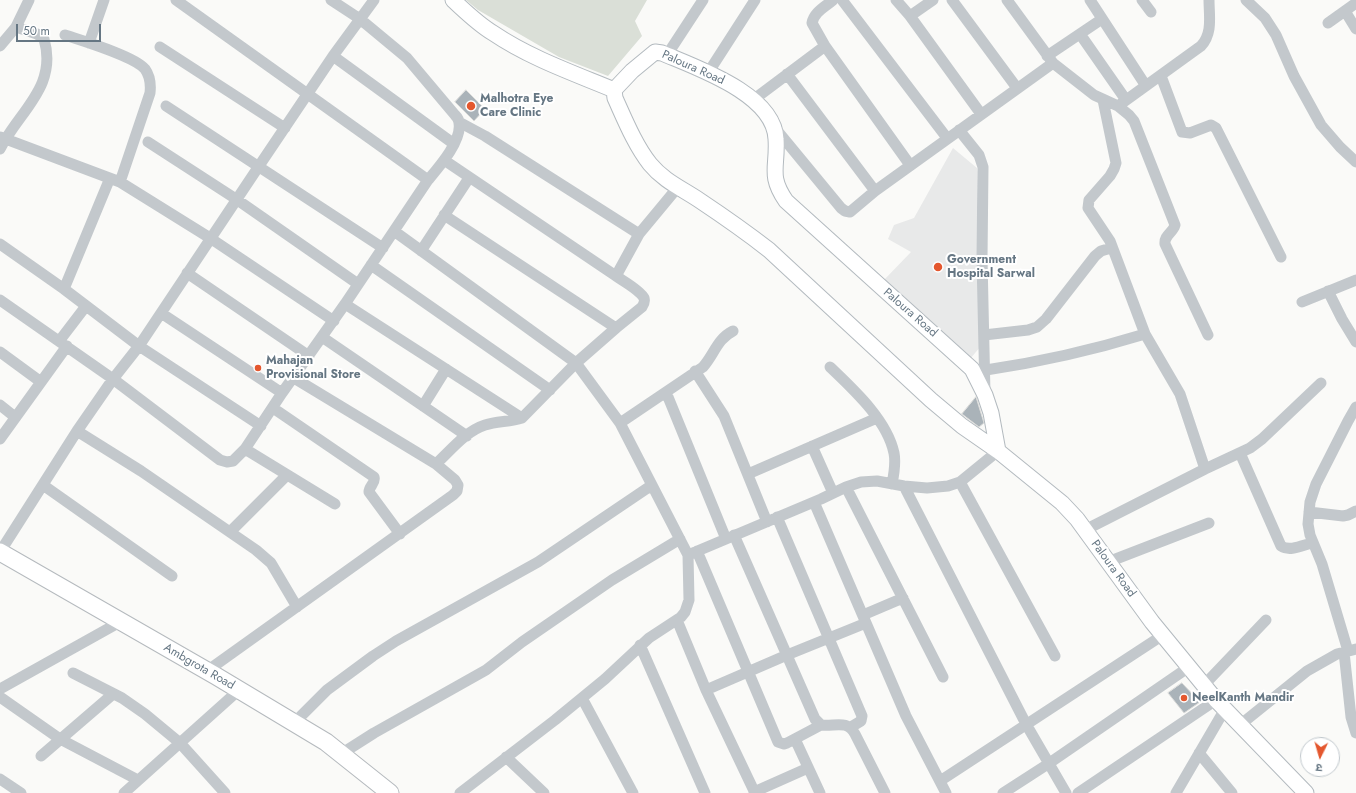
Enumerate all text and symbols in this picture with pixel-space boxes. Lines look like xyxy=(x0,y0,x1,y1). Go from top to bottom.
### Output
scale bar xyxy=(18,16,103,42)
text: 50 m xyxy=(23,22,50,40)
street label: Paloura Road xyxy=(659,48,727,88)
place label: Malhotra Eye Care Clinic xyxy=(480,92,553,120)
marker: Malhotra Eye Care Clinic xyxy=(465,100,477,112)
place label: Government Hospital Sarwal xyxy=(947,253,1035,281)
marker: Government Hospital Sarwal xyxy=(932,261,944,273)
street label: Paloura Road xyxy=(880,286,940,340)
place label: Mahajan Provisional Store xyxy=(266,354,361,382)
marker: Mahajan Provisional Store xyxy=(253,363,263,373)
street label: Paloura Road xyxy=(1087,538,1139,600)
street label: Ambgrota Road xyxy=(161,641,237,693)
place label: NeelKanth Mandir xyxy=(1192,691,1294,705)
marker: NeelKanth Mandir xyxy=(1179,693,1189,703)
north arrow xyxy=(1300,737,1340,777)
text: उ xyxy=(1315,760,1323,776)

